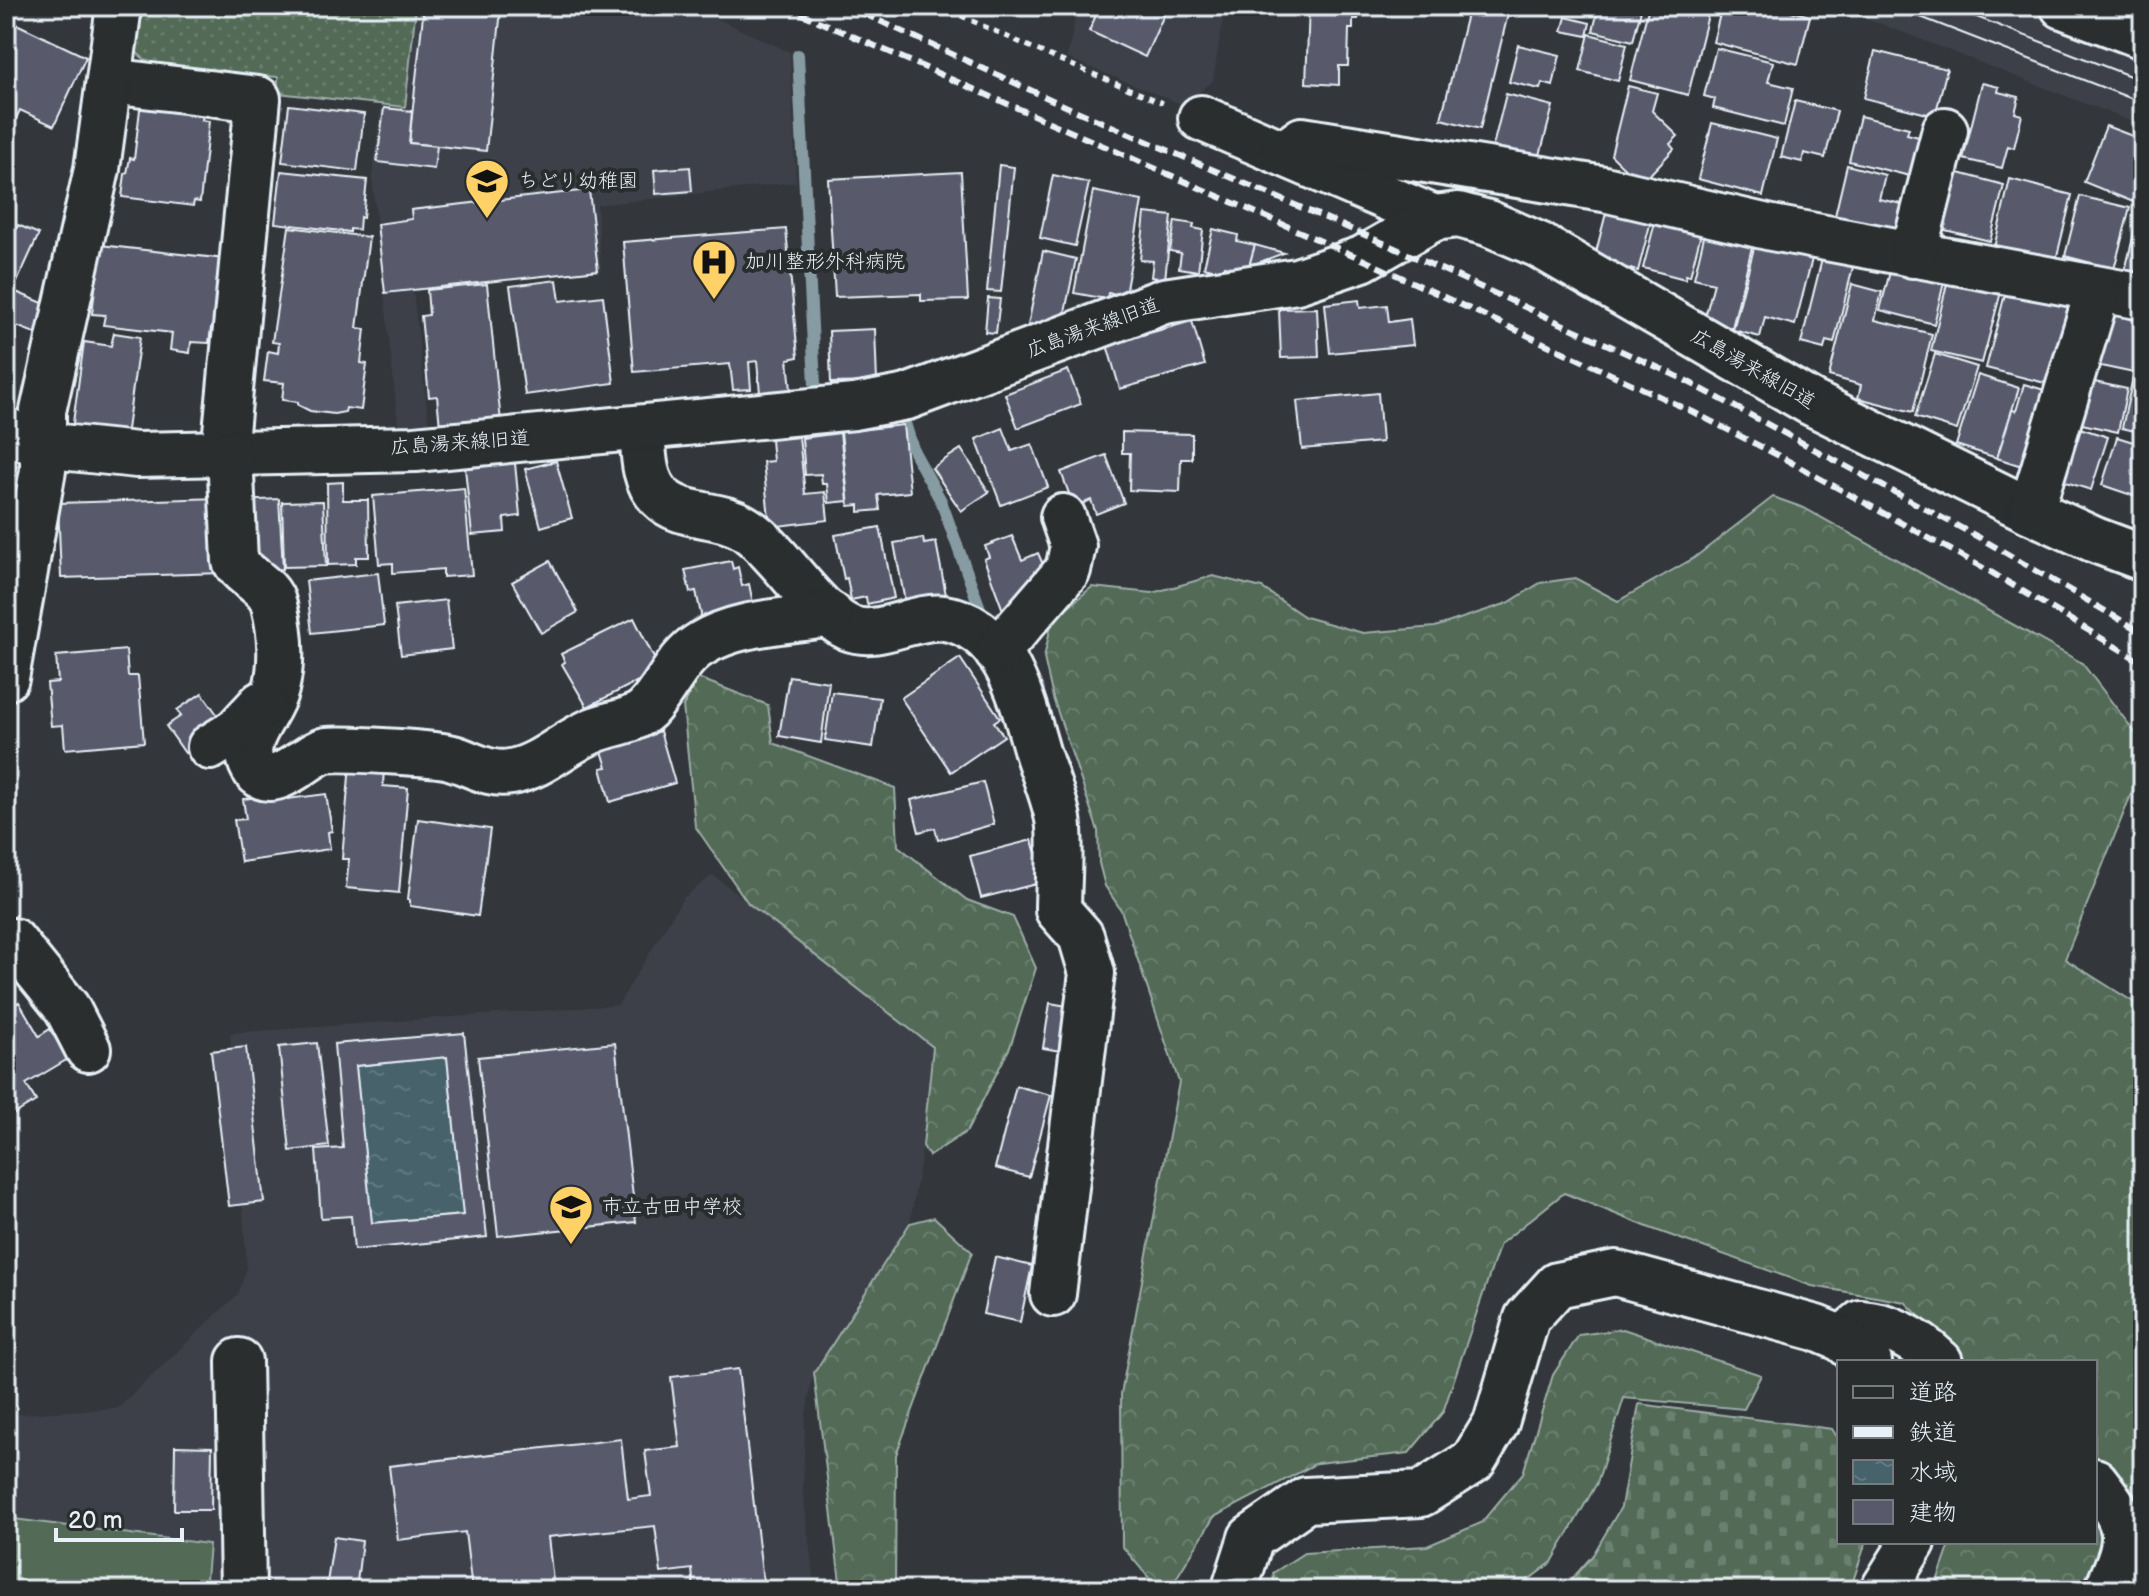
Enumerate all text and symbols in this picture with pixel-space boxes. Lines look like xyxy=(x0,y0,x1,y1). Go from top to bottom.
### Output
school or university icon: ちどり幼稚園 xyxy=(463,157,511,220)
place label: ちどり幼稚園 xyxy=(518,169,638,193)
hospital icon: 加川整形外科病院 xyxy=(690,238,738,301)
place label: 加川整形外科病院 xyxy=(745,250,905,274)
street label: 広島湯来線旧道 xyxy=(1023,293,1163,363)
street label: 広島湯来線旧道 xyxy=(1686,324,1820,414)
street label: 広島湯来線旧道 xyxy=(389,426,531,460)
school or university icon: 市立古田中学校 xyxy=(547,1183,595,1246)
place label: 市立古田中学校 xyxy=(602,1195,742,1219)
legend xyxy=(1837,1360,2097,1544)
text: 道路 xyxy=(1909,1378,1957,1407)
text: 鉄道 xyxy=(1909,1418,1957,1447)
text: 水域 xyxy=(1909,1458,1957,1487)
scale bar xyxy=(56,1492,182,1542)
text: 建物 xyxy=(1909,1498,1957,1527)
text: 20 m xyxy=(68,1506,123,1535)

